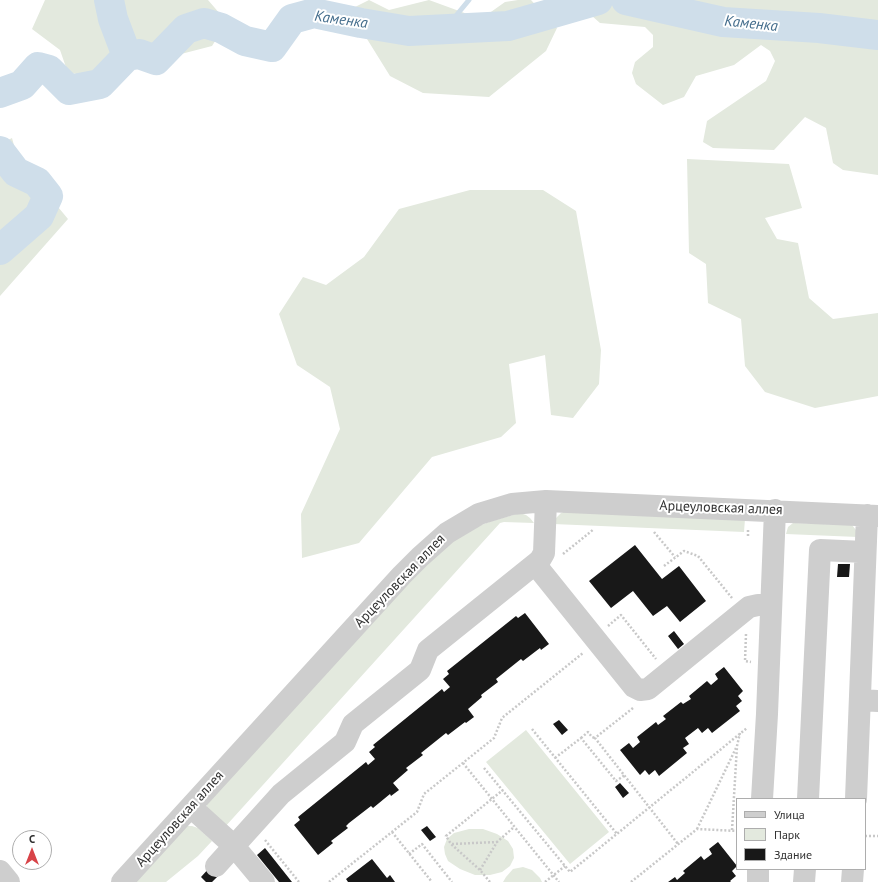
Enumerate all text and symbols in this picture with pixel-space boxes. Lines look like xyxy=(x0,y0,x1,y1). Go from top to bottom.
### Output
water label: Каменка xyxy=(313,7,369,33)
water label: Каменка xyxy=(723,12,779,36)
street label: Арцеуловская аллея xyxy=(659,497,783,519)
street label: Арцеуловская аллея xyxy=(351,531,449,631)
street label: Арцеуловская аллея xyxy=(133,768,227,870)
legend xyxy=(736,798,866,870)
text: Улица xyxy=(774,807,805,822)
text: Парк xyxy=(774,827,800,842)
north arrow xyxy=(12,830,52,870)
text: С xyxy=(29,832,35,846)
text: Здание xyxy=(774,847,812,862)

